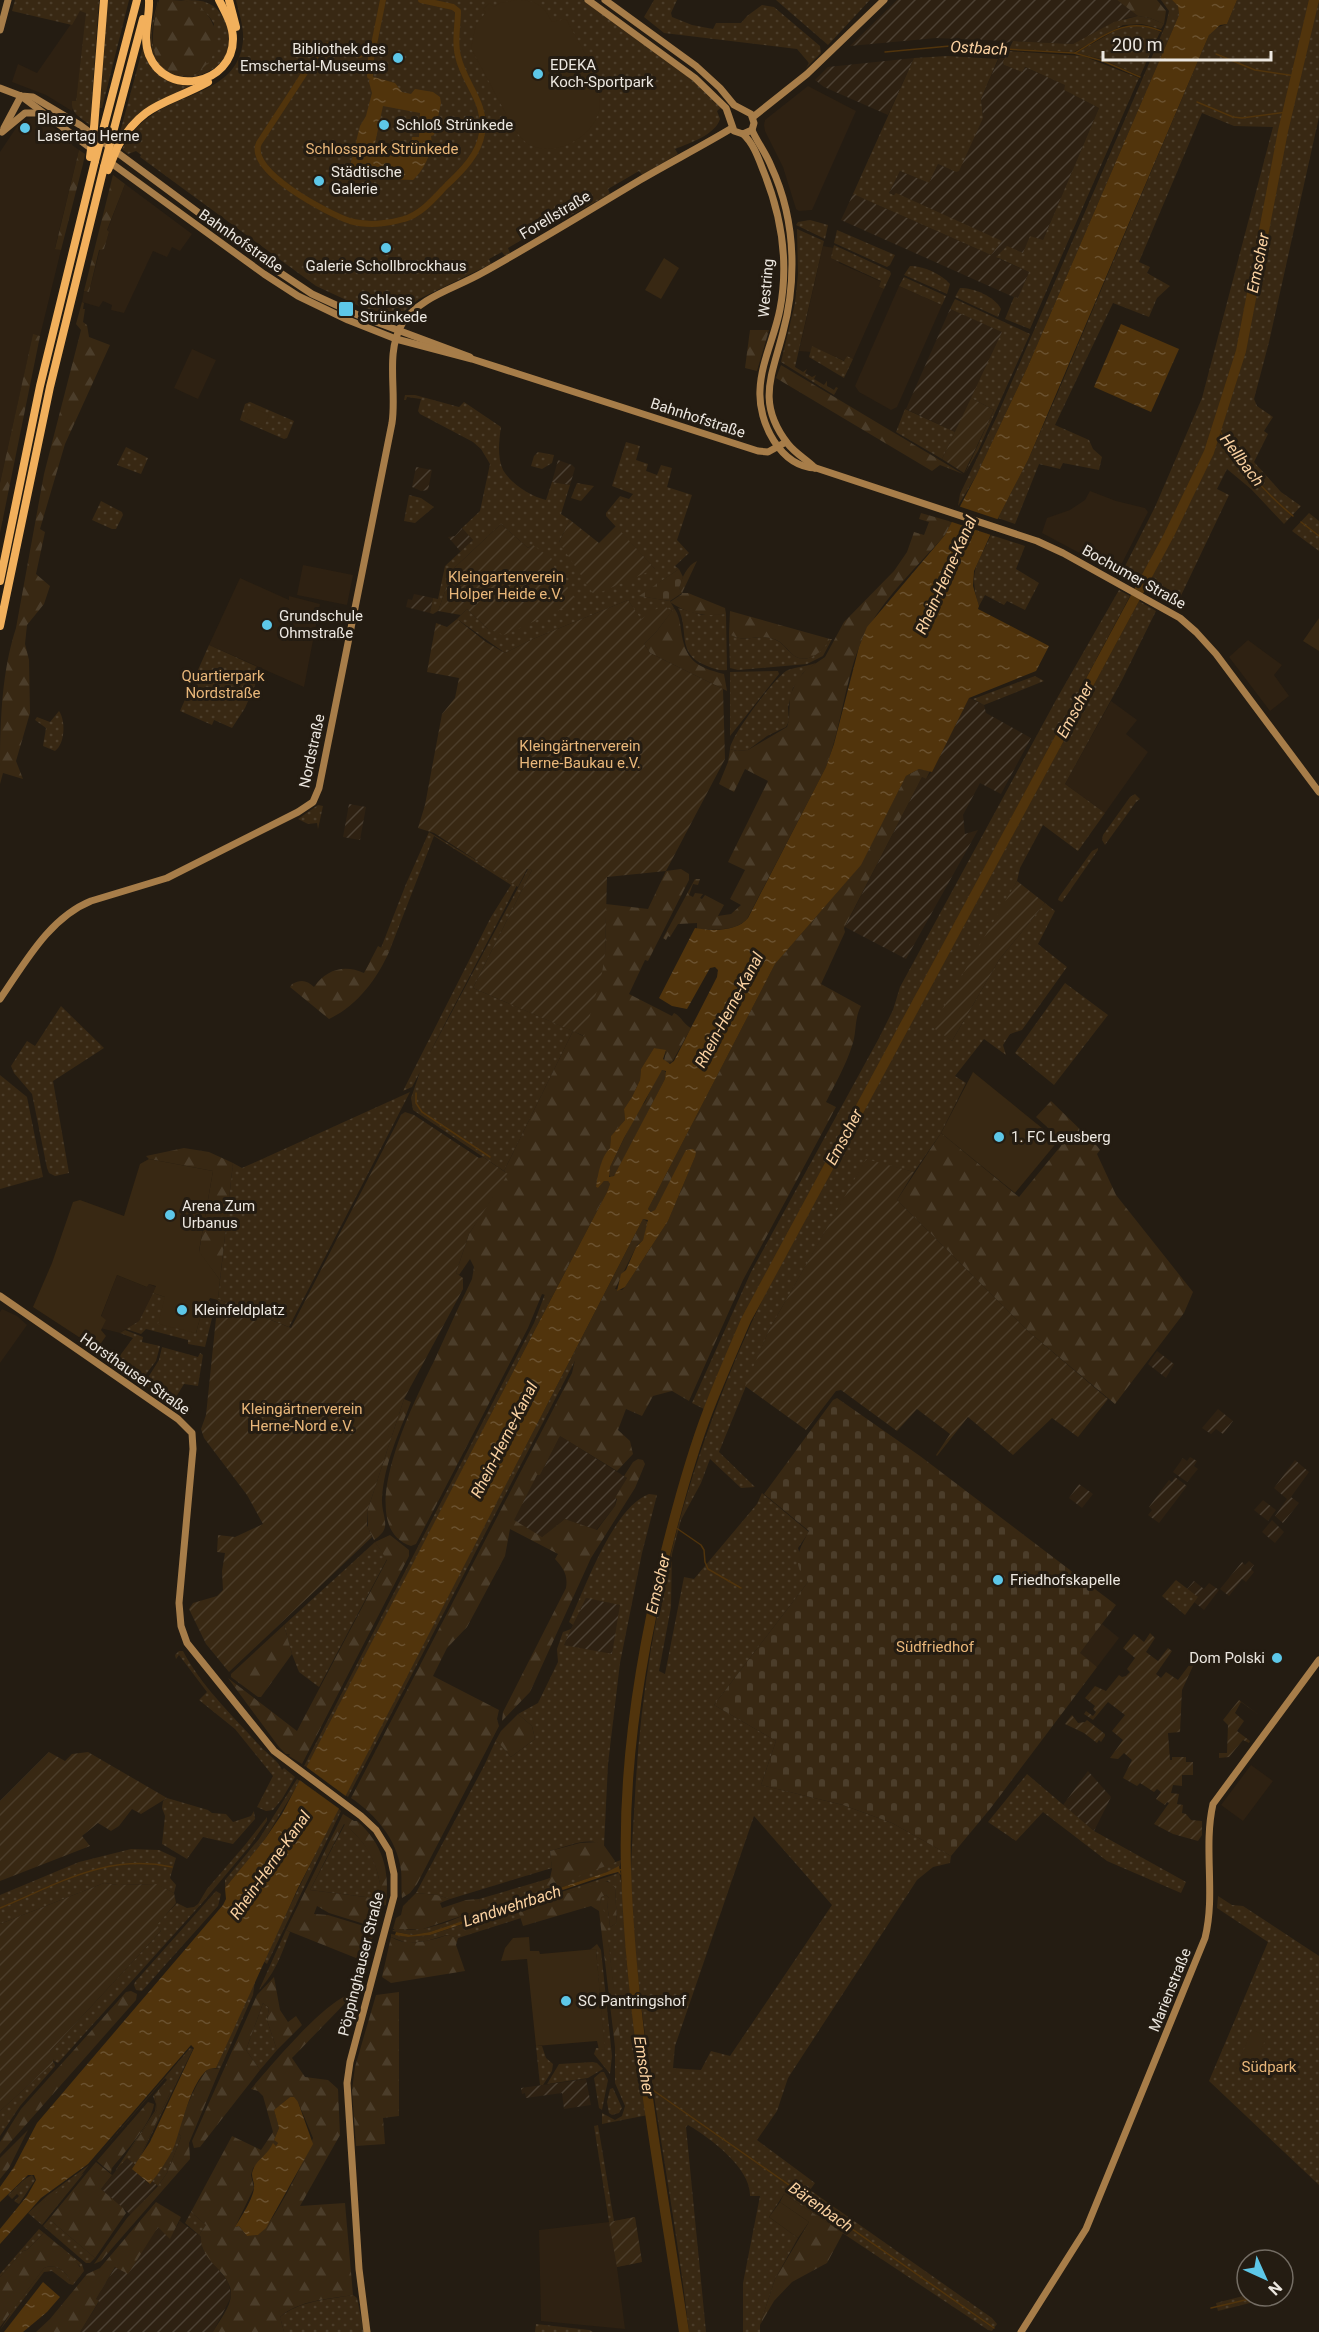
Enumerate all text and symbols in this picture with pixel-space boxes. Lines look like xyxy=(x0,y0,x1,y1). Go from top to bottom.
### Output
scale bar xyxy=(1103,24,1271,62)
text: 200 m xyxy=(1112,34,1163,55)
water label: Ostbach xyxy=(950,37,1008,59)
place label: Bibliothek des Emschertal-Museums xyxy=(240,40,386,75)
marker: Bibliothek des Emschertal-Museums xyxy=(391,51,405,65)
place label: EDEKA Koch-Sportpark xyxy=(550,56,654,91)
marker: EDEKA Koch-Sportpark xyxy=(531,67,545,81)
place label: Blaze Lasertag Herne xyxy=(37,110,140,145)
place label: Schloß Strünkede xyxy=(396,116,513,134)
marker: Schloß Strünkede xyxy=(377,118,391,132)
marker: Blaze Lasertag Herne xyxy=(18,121,32,135)
park label: Schlosspark Strünkede xyxy=(306,140,459,158)
place label: Städtische Galerie xyxy=(331,163,402,198)
marker: Städtische Galerie xyxy=(312,174,326,188)
street label: Forellstraße xyxy=(516,187,594,243)
street label: Bahnhofstraße xyxy=(195,205,287,277)
water label: Emscher xyxy=(1243,231,1273,295)
marker: Galerie Schollbrockhaus xyxy=(379,241,393,255)
place label: Galerie Schollbrockhaus xyxy=(305,257,467,275)
street label: Westring xyxy=(754,258,778,318)
place label: Schloss Strünkede xyxy=(360,291,427,326)
marker: Schloss Strünkede xyxy=(337,300,355,318)
street label: Bahnhofstraße xyxy=(648,394,748,442)
water label: Hellbach xyxy=(1216,430,1268,490)
water label: Rhein-Herne-Kanal xyxy=(911,513,981,637)
street label: Bochumer Straße xyxy=(1079,541,1189,613)
park label: Kleingartenverein Holper Heide e.V. xyxy=(448,568,564,603)
place label: Grundschule Ohmstraße xyxy=(279,607,363,642)
marker: Grundschule Ohmstraße xyxy=(260,618,274,632)
park label: Quartierpark Nordstraße xyxy=(181,667,265,702)
water label: Emscher xyxy=(1052,678,1098,741)
street label: Nordstraße xyxy=(295,712,329,790)
park label: Kleingärtnerverein Herne-Baukau e.V. xyxy=(519,737,641,772)
water label: Rhein-Herne-Kanal xyxy=(691,949,767,1071)
water label: Emscher xyxy=(821,1105,867,1168)
place label: 1. FC Leusberg xyxy=(1011,1128,1111,1146)
marker: 1. FC Leusberg xyxy=(992,1130,1006,1144)
place label: Arena Zum Urbanus xyxy=(182,1197,255,1232)
marker: Arena Zum Urbanus xyxy=(163,1208,177,1222)
place label: Kleinfeldplatz xyxy=(194,1301,285,1319)
marker: Kleinfeldplatz xyxy=(175,1303,189,1317)
street label: Horsthauser Straße xyxy=(77,1329,193,1419)
water label: Rhein-Herne-Kanal xyxy=(467,1379,542,1501)
park label: Kleingärtnerverein Herne-Nord e.V. xyxy=(241,1400,363,1435)
water label: Emscher xyxy=(642,1552,674,1616)
place label: Friedhofskapelle xyxy=(1010,1571,1120,1589)
marker: Friedhofskapelle xyxy=(991,1573,1005,1587)
park label: Südfriedhof xyxy=(896,1638,975,1656)
place label: Dom Polski xyxy=(1189,1649,1265,1667)
marker: Dom Polski xyxy=(1270,1651,1284,1665)
water label: Rhein-Herne-Kanal xyxy=(226,1807,314,1923)
water label: Landwehrbach xyxy=(461,1881,563,1931)
street label: Pöppinghauser Straße xyxy=(334,1890,388,2038)
street label: Marienstraße xyxy=(1145,1945,1195,2034)
place label: SC Pantringshof xyxy=(578,1992,687,2010)
marker: SC Pantringshof xyxy=(559,1994,573,2008)
water label: Emscher xyxy=(630,2035,658,2098)
park label: Südpark xyxy=(1242,2058,1297,2076)
water label: Bärenbach xyxy=(785,2178,857,2236)
north arrow xyxy=(1235,2248,1295,2308)
text: N xyxy=(1265,2278,1286,2299)

